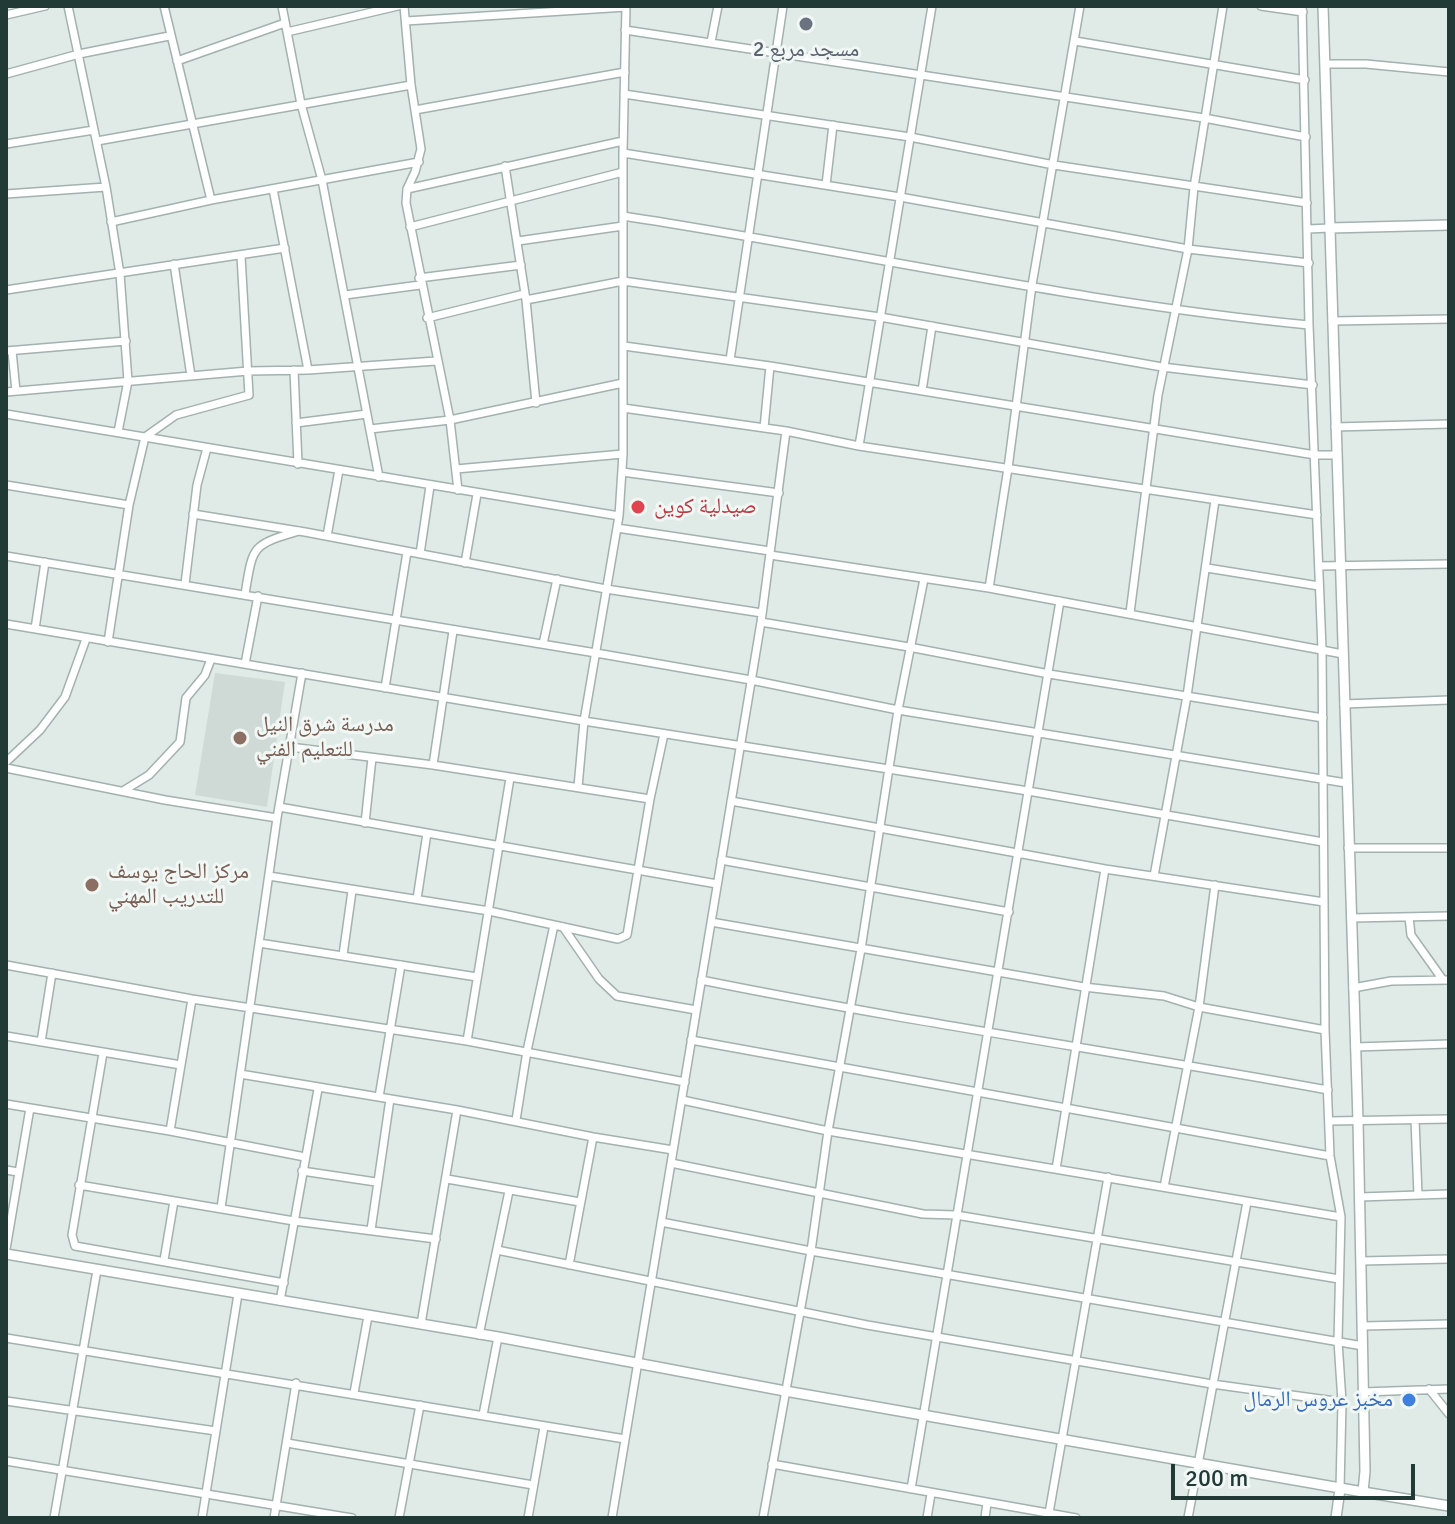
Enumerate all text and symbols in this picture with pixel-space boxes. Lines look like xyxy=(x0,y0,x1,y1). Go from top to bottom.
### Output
marker: مسجد مربع 2 xyxy=(797,15,815,33)
place label: مسجد مربع 2 xyxy=(753,37,859,63)
place label: صيدلية كوين xyxy=(654,494,757,520)
marker: صيدلية كوين xyxy=(629,498,647,516)
place label: مدرسة شرق النيل للتعليم الفني xyxy=(256,712,394,764)
marker: مدرسة شرق النيل للتعليم الفني xyxy=(231,729,249,747)
place label: مركز الحاج يوسف للتدريب المهني xyxy=(108,859,249,910)
marker: مركز الحاج يوسف للتدريب المهني xyxy=(83,876,101,894)
place label: مخبز عروس الرمال xyxy=(1243,1387,1393,1413)
marker: مخبز عروس الرمال xyxy=(1400,1391,1418,1409)
scale bar xyxy=(1175,1448,1419,1498)
text: 200 m xyxy=(1185,1463,1248,1493)

